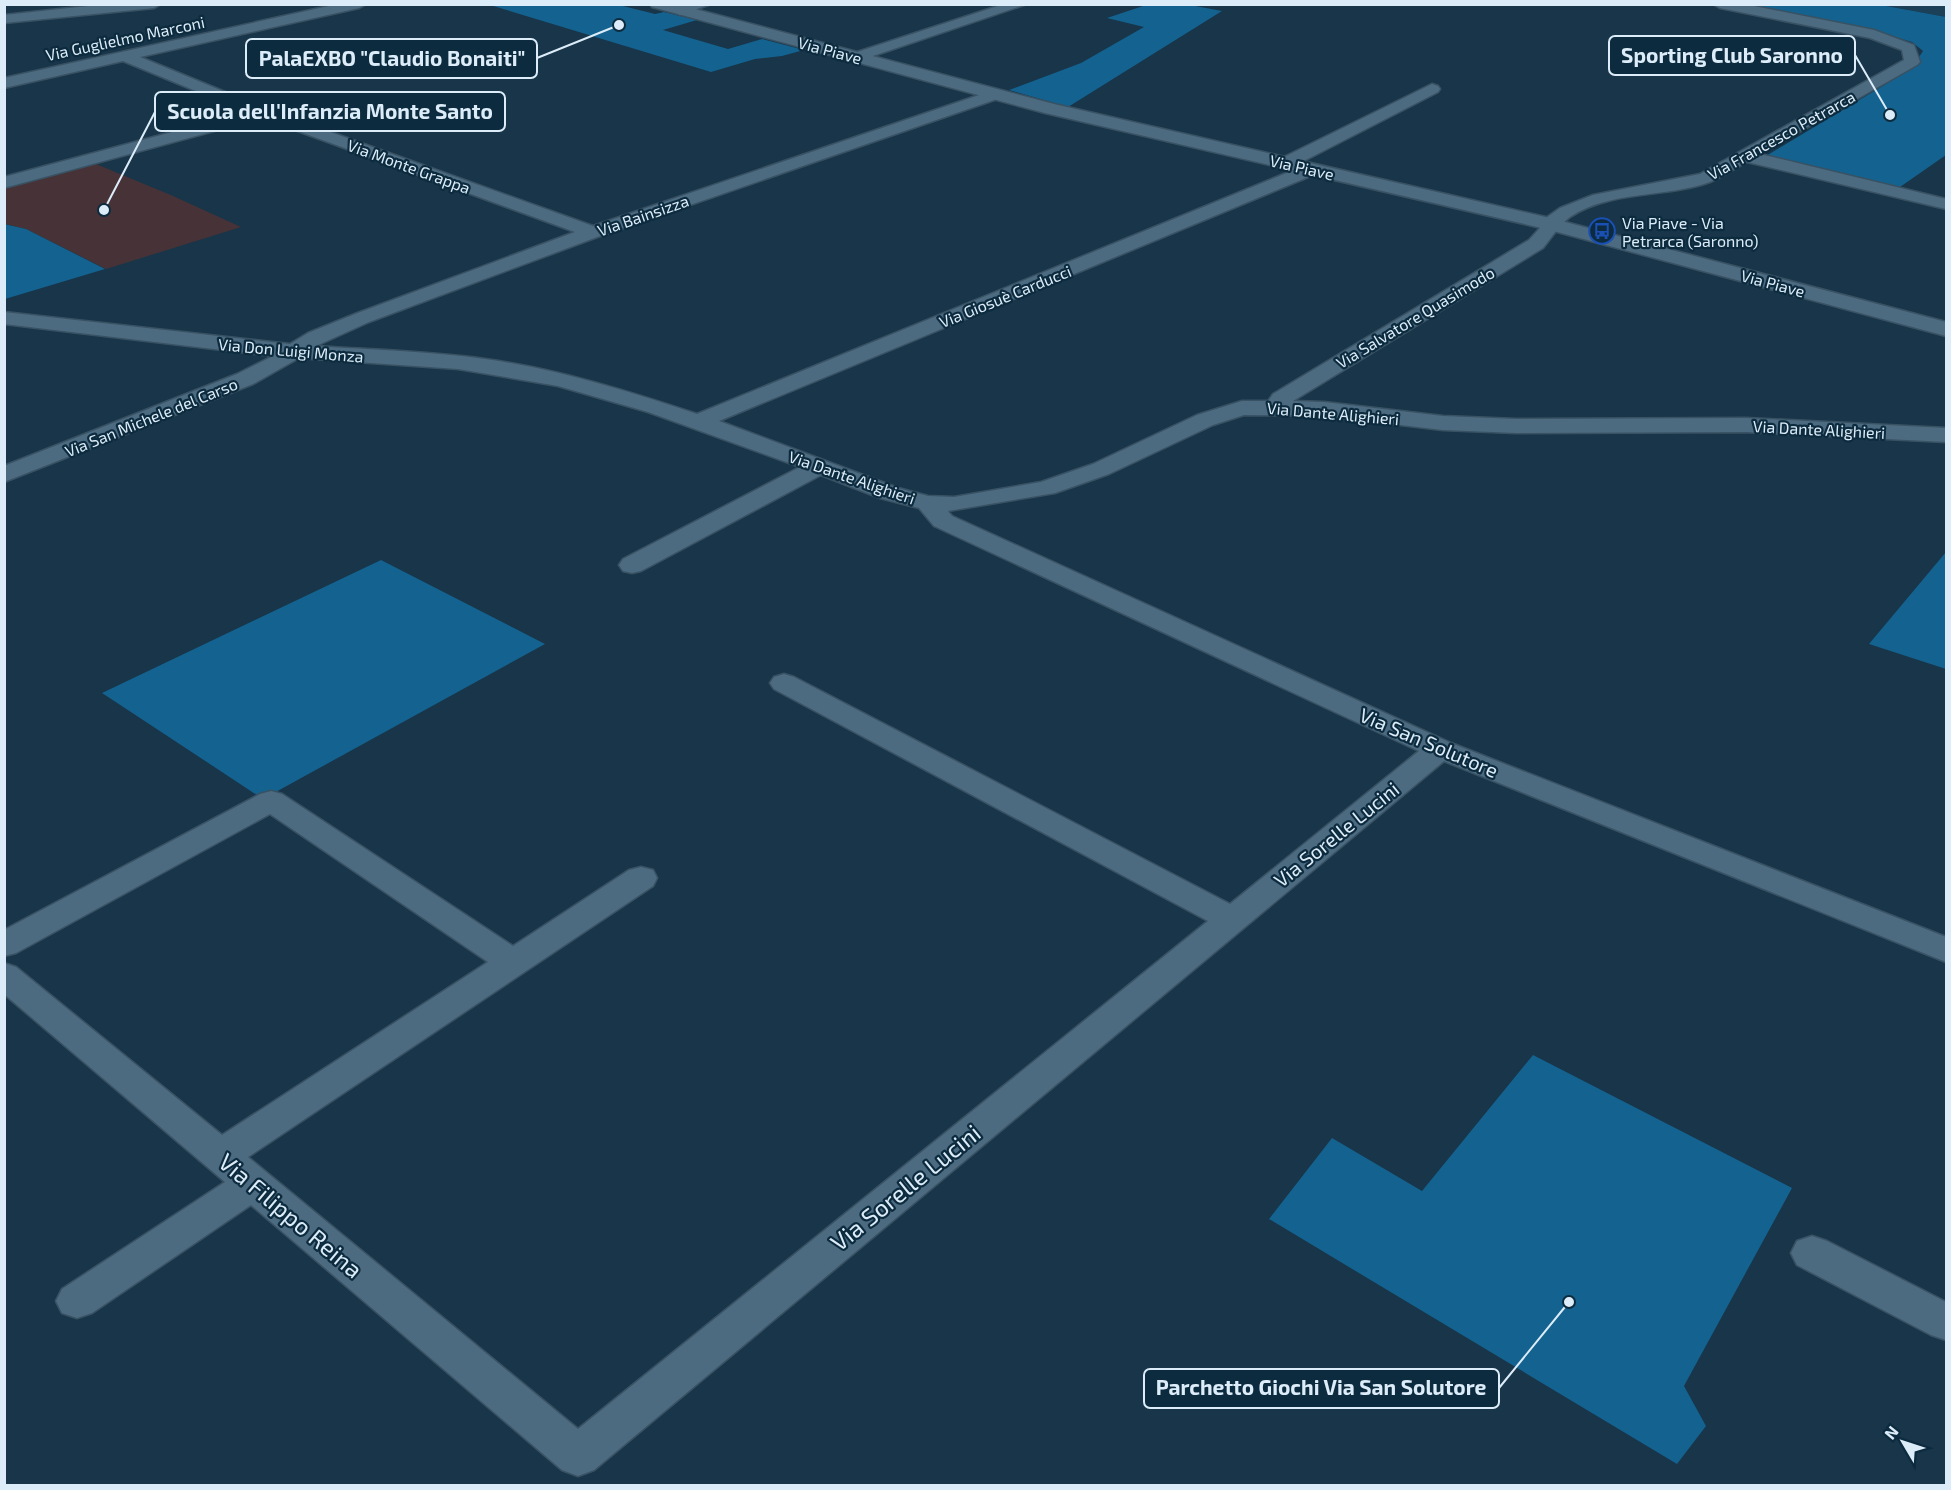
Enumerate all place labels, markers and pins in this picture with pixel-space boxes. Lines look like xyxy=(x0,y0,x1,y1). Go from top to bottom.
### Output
callout: Sporting Club Saronno xyxy=(1609,36,1855,75)
callout: PalaEXBO "Claudio Bonaiti" xyxy=(246,39,537,78)
callout: Scuola dell'Infanzia Monte Santo xyxy=(155,92,505,131)
place label: Via Piave - Via Petrarca (Saronno) xyxy=(1622,213,1758,250)
bus stop icon: Via Piave - Via Petrarca (Saronno) xyxy=(1587,216,1617,246)
callout: Parchetto Giochi Via San Solutore xyxy=(1144,1369,1499,1408)

